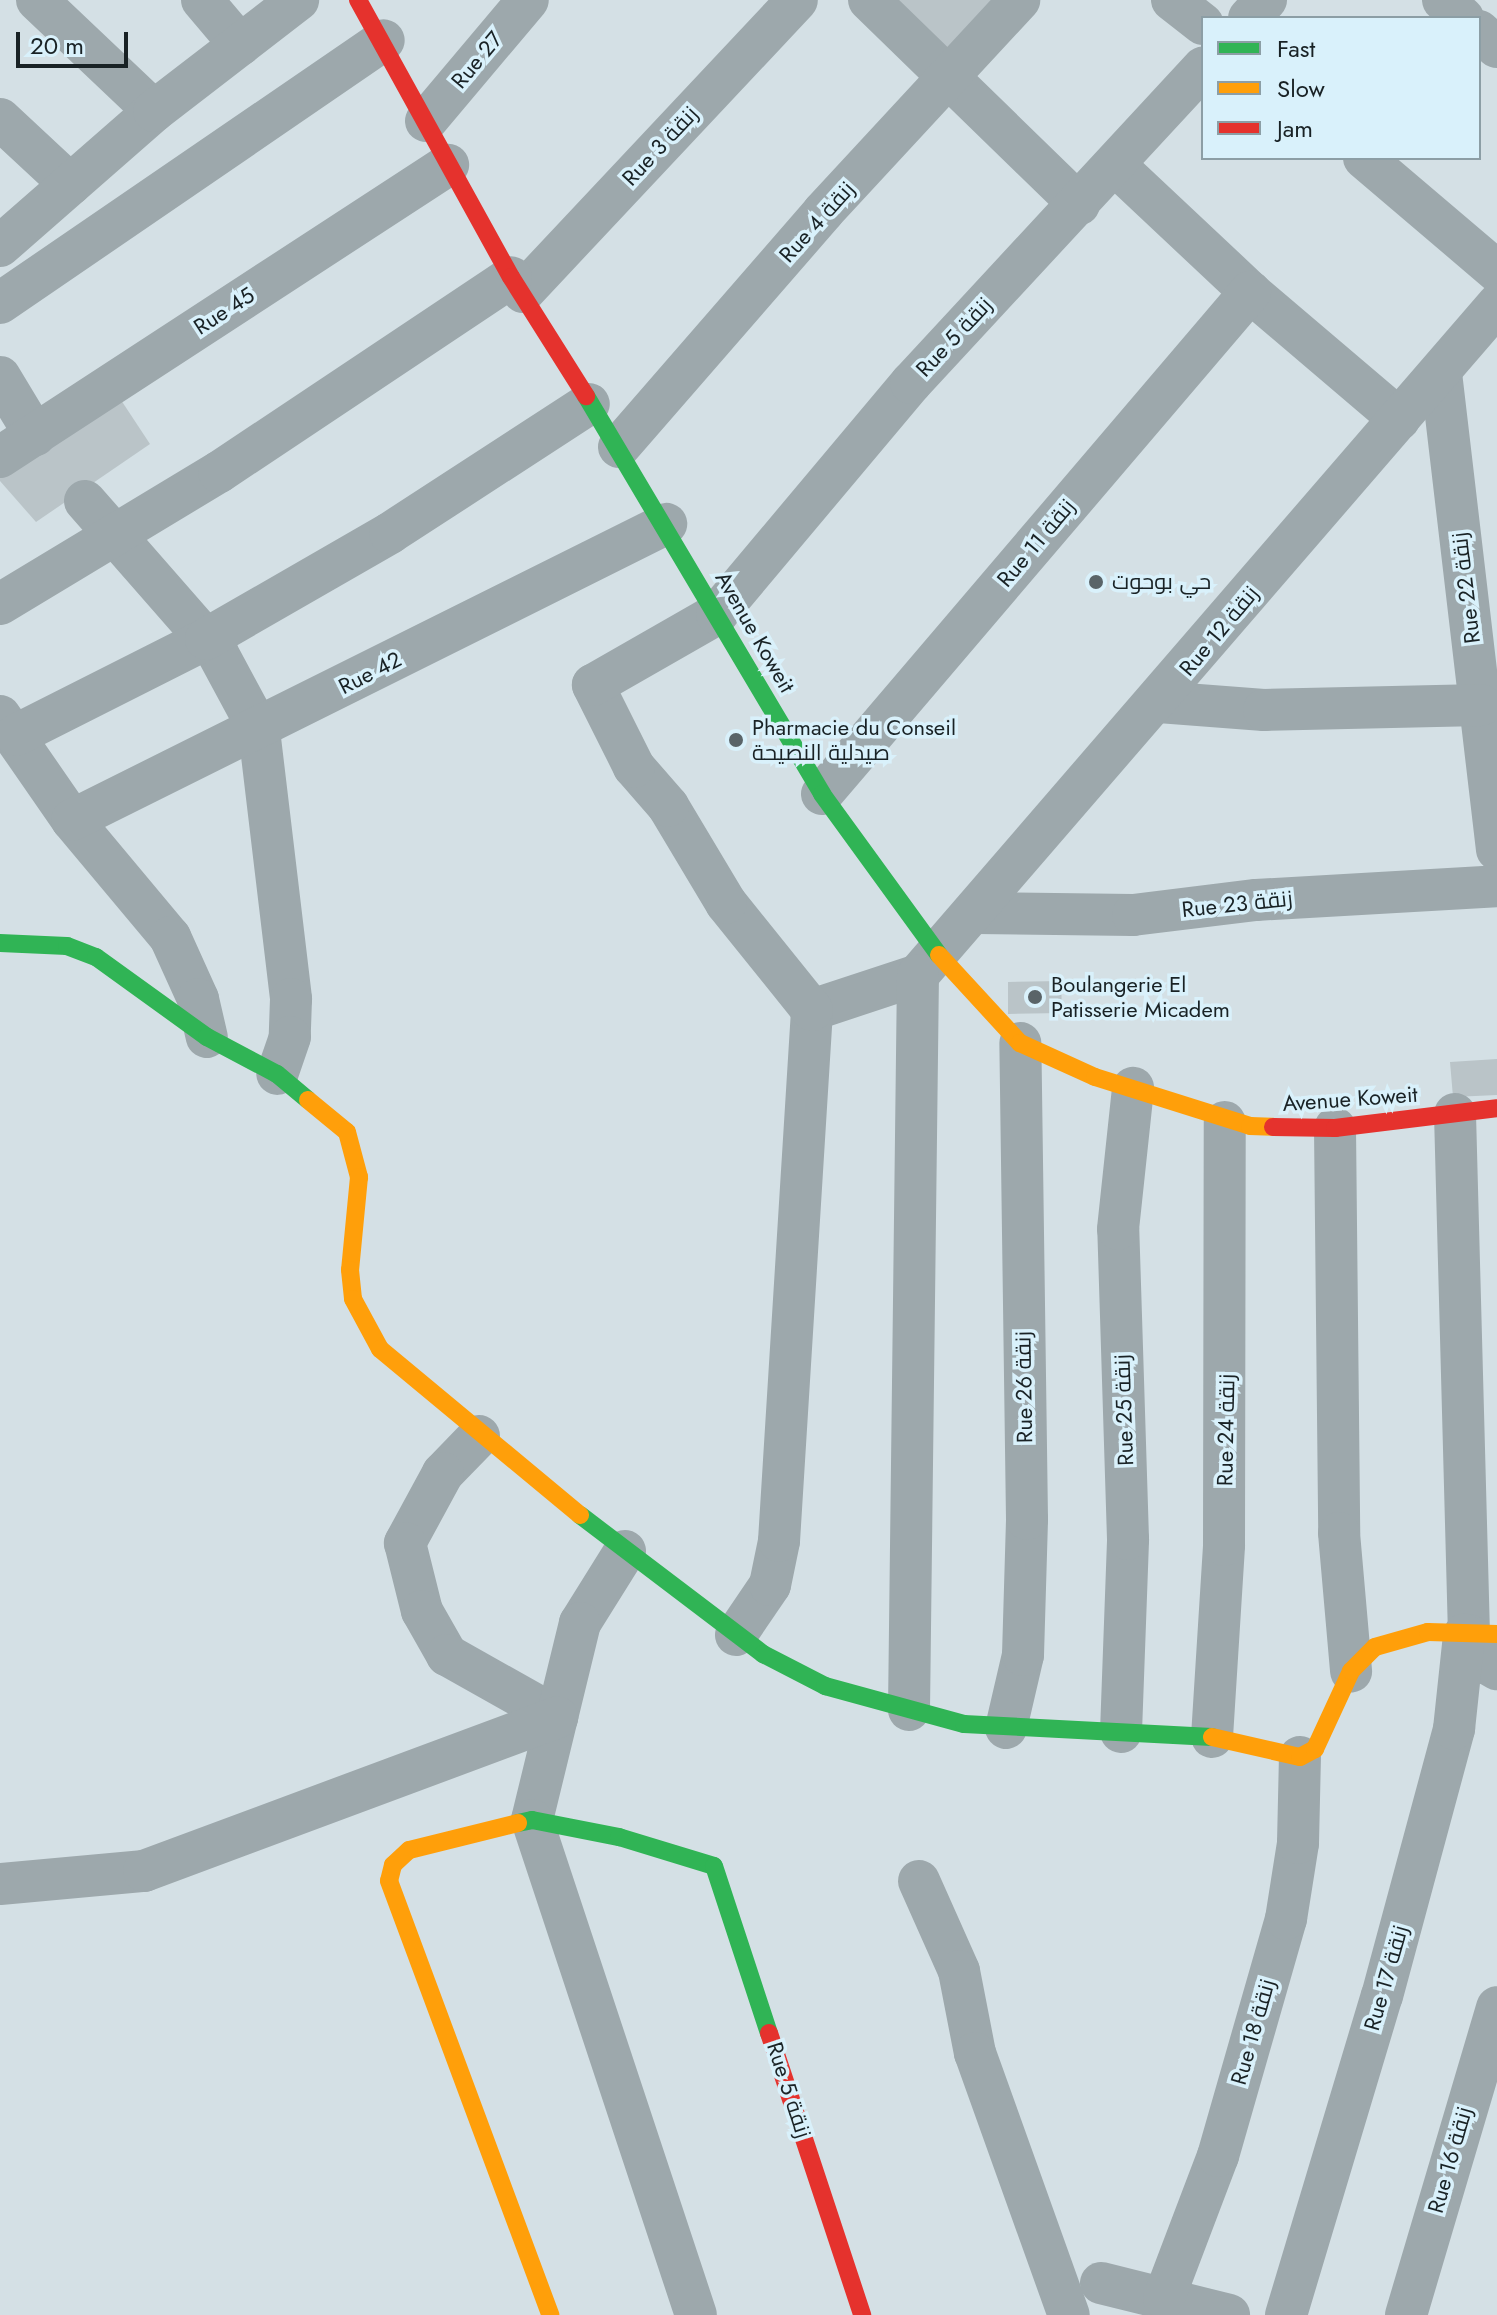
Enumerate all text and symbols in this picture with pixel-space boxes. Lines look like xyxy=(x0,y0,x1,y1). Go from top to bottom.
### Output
scale bar xyxy=(20,16,132,66)
legend xyxy=(1201,16,1481,160)
street label: Rue 27 xyxy=(446,26,508,94)
text: 20 m xyxy=(30,28,84,63)
text: Fast xyxy=(1277,31,1315,66)
text: Slow xyxy=(1277,71,1325,106)
street label: Rue 3 زنقة xyxy=(617,101,703,191)
text: Jam xyxy=(1277,111,1313,146)
street label: Rue 4 زنقة xyxy=(774,176,860,268)
street label: Rue 45 xyxy=(189,282,259,340)
street label: Rue 5 زنقة xyxy=(911,292,997,382)
street label: Rue 11 زنقة xyxy=(992,494,1080,592)
street label: Rue 22 زنقة xyxy=(1446,531,1486,645)
street label: Avenue Koweit xyxy=(710,567,800,697)
place label: حي بوحوت xyxy=(1112,569,1211,595)
marker: حي بوحوت xyxy=(1087,573,1105,591)
street label: Rue 12 زنقة xyxy=(1174,581,1264,681)
street label: Rue 42 xyxy=(334,646,406,700)
place label: Pharmacie du Conseil صيدلية النصيحة xyxy=(752,714,956,766)
marker: Pharmacie du Conseil صيدلية النصيحة xyxy=(727,731,745,749)
street label: Rue 23 زنقة xyxy=(1180,885,1294,923)
place label: Boulangerie El Patisserie Micadem xyxy=(1051,971,1230,1022)
marker: Boulangerie El Patisserie Micadem xyxy=(1026,988,1044,1006)
street label: Avenue Koweit xyxy=(1281,1081,1419,1117)
street label: Rue 26 زنقة xyxy=(1010,1331,1038,1443)
street label: Rue 25 زنقة xyxy=(1109,1354,1139,1466)
street label: Rue 24 زنقة xyxy=(1212,1374,1240,1486)
street label: Rue 17 زنقة xyxy=(1358,1922,1414,2034)
street label: Rue 18 زنقة xyxy=(1225,1976,1281,2088)
street label: Rue 5 زنقة xyxy=(761,2039,817,2141)
street label: Rue 16 زنقة xyxy=(1422,2104,1478,2216)

